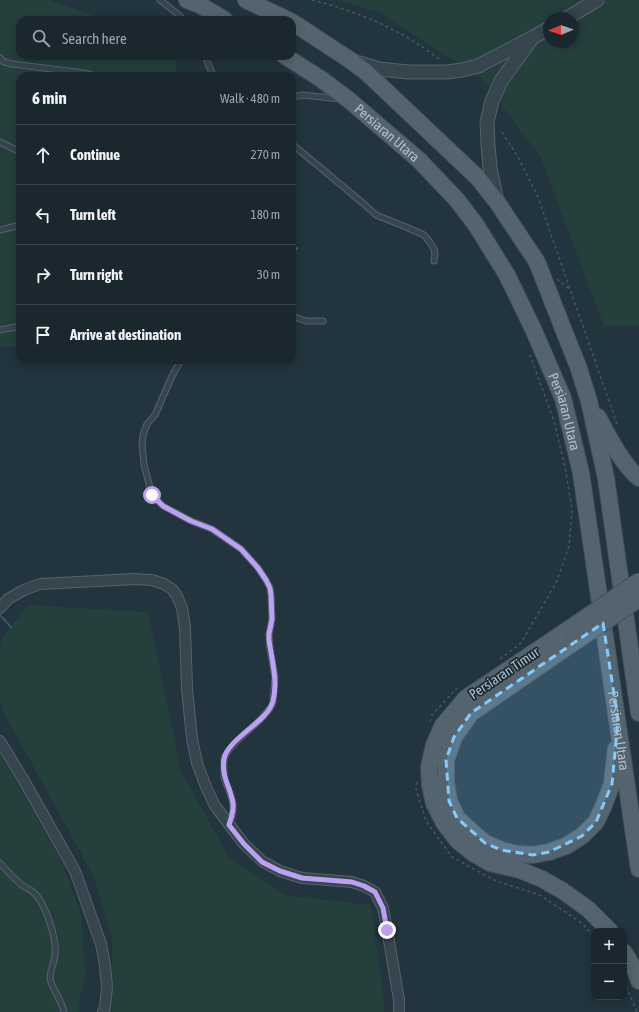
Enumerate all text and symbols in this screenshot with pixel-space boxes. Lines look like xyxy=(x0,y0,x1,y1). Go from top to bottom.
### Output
north arrow xyxy=(543,12,579,48)
search box xyxy=(16,16,296,60)
icon: search xyxy=(30,27,52,49)
text: Search here xyxy=(62,30,127,47)
text: 6 min xyxy=(32,88,67,108)
text: Walk · 480 m xyxy=(220,91,280,106)
street label: Persiaran Utara xyxy=(352,101,423,165)
icon: ahead xyxy=(32,144,54,166)
text: Continue xyxy=(70,146,120,163)
text: 270 m xyxy=(251,147,280,162)
icon: left xyxy=(32,204,54,226)
text: Turn left xyxy=(70,206,116,223)
text: 180 m xyxy=(251,207,280,222)
icon: right xyxy=(32,264,54,286)
text: Turn right xyxy=(70,266,123,283)
text: 30 m xyxy=(257,267,280,282)
icon: arrive xyxy=(32,324,54,346)
text: Arrive at destination xyxy=(70,326,181,343)
street label: Persiaran Utara xyxy=(545,370,583,452)
route start xyxy=(143,486,161,504)
street label: Persiaran Timur xyxy=(466,643,543,702)
street label: Persiaran Utara xyxy=(605,690,632,771)
route end xyxy=(378,921,396,939)
map controls xyxy=(591,928,627,1000)
button: + xyxy=(591,928,627,964)
button: − xyxy=(591,964,627,1000)

